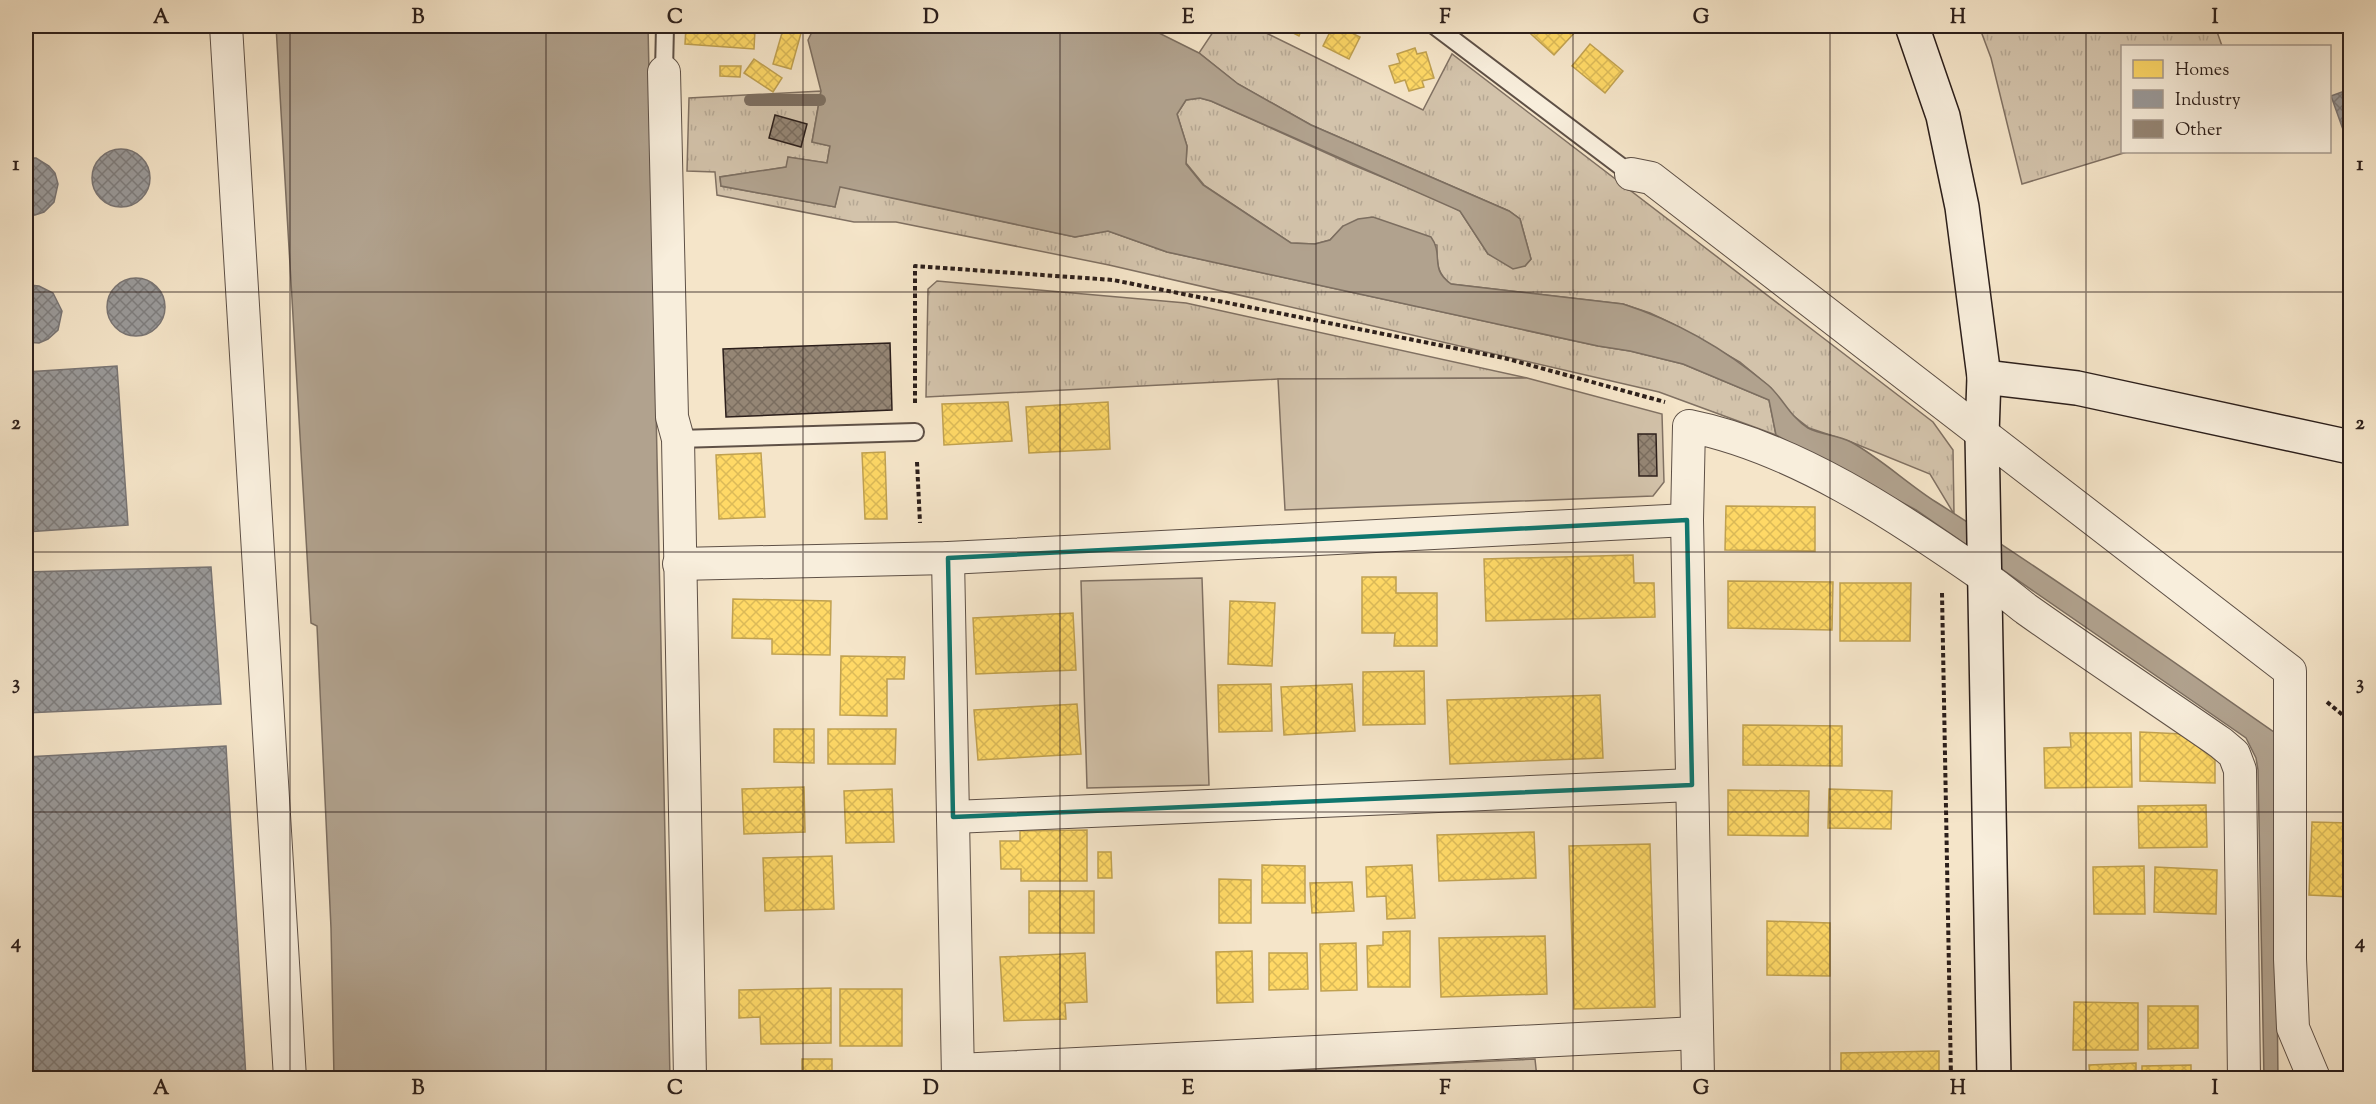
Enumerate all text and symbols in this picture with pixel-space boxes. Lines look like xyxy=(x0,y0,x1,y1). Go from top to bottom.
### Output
text: A xyxy=(153,4,170,33)
text: B xyxy=(412,4,425,33)
text: C xyxy=(667,4,683,33)
text: D xyxy=(923,4,939,33)
text: E xyxy=(1182,4,1195,33)
text: F xyxy=(1439,4,1451,33)
text: G xyxy=(1693,4,1710,33)
text: H xyxy=(1950,4,1966,33)
text: I xyxy=(2212,4,2219,33)
legend xyxy=(2121,45,2331,153)
text: Homes xyxy=(2175,58,2229,84)
text: Industry xyxy=(2175,88,2241,114)
text: Other xyxy=(2175,118,2222,144)
text: 1 xyxy=(13,151,20,180)
text: 1 xyxy=(2357,151,2364,180)
text: 2 xyxy=(11,410,21,439)
text: 2 xyxy=(2355,410,2365,439)
text: 3 xyxy=(12,670,20,699)
text: 3 xyxy=(2356,670,2364,699)
text: 4 xyxy=(10,929,21,958)
text: 4 xyxy=(2354,929,2365,958)
text: A xyxy=(153,1075,170,1104)
text: B xyxy=(412,1075,425,1104)
text: C xyxy=(667,1075,683,1104)
text: D xyxy=(923,1075,939,1104)
text: E xyxy=(1182,1075,1195,1104)
text: F xyxy=(1439,1075,1451,1104)
text: G xyxy=(1693,1075,1710,1104)
text: H xyxy=(1950,1075,1966,1104)
text: I xyxy=(2212,1075,2219,1104)

